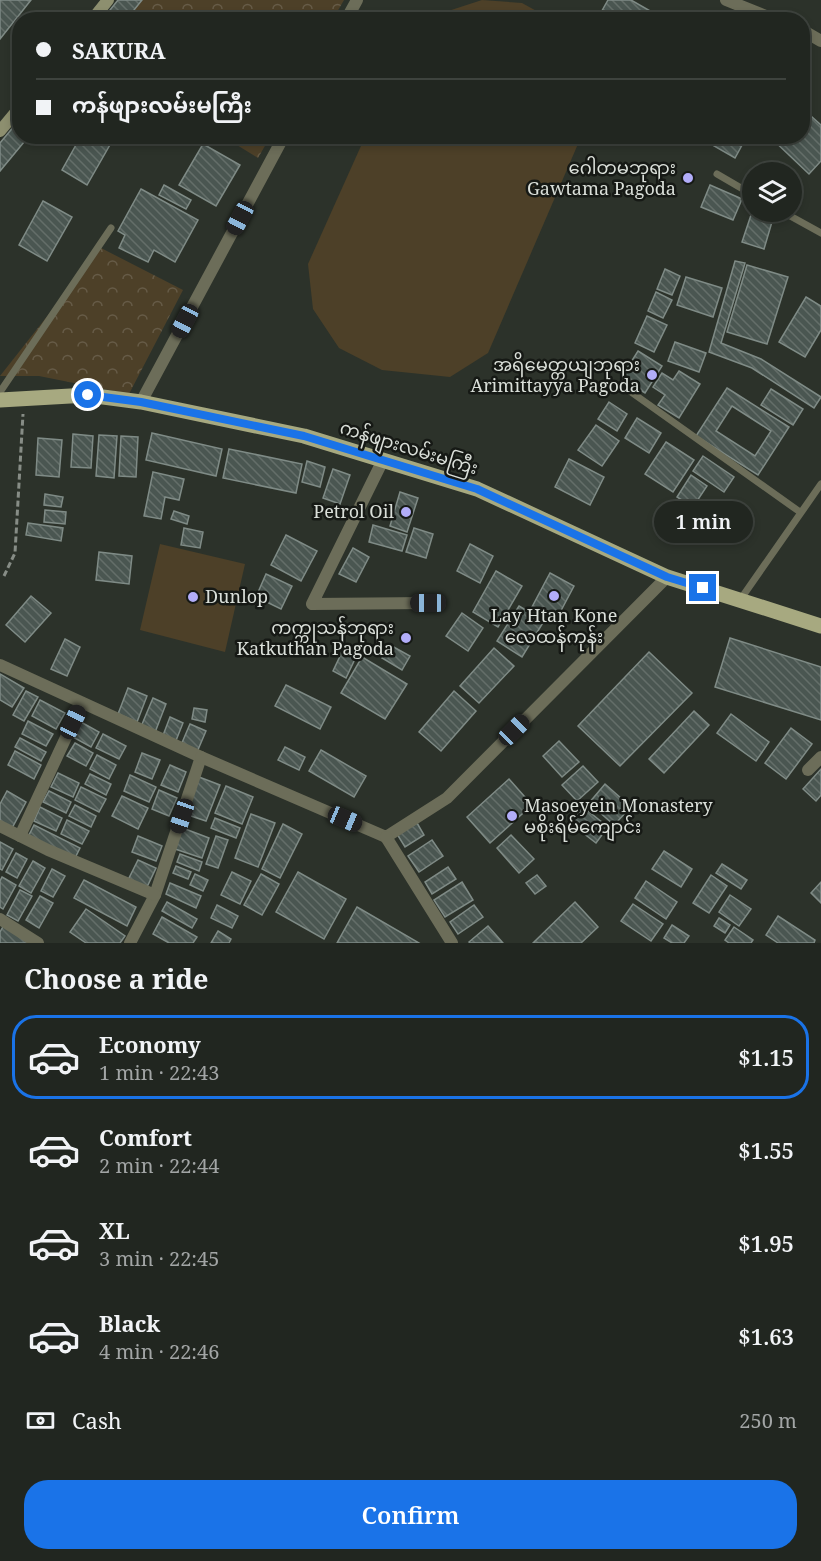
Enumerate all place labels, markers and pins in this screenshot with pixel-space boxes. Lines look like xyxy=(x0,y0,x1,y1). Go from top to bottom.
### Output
place label: ဂေါတမဘုရား Gawtama Pagoda xyxy=(527,155,676,200)
marker: ဂေါတမဘုရား Gawtama Pagoda xyxy=(681,171,695,185)
place label: အရိမေတ္တယျဘုရား Arimittayya Pagoda xyxy=(470,351,640,397)
marker: အရိမေတ္တယျဘုရား Arimittayya Pagoda xyxy=(645,368,659,382)
place label: Petrol Oil xyxy=(313,499,394,523)
marker: Petrol Oil xyxy=(399,505,413,519)
place label: Dunlop xyxy=(205,584,268,608)
marker: Lay Htan Kone လေထန်ကုန်း xyxy=(547,589,561,603)
marker: Dunlop xyxy=(186,590,200,604)
place label: Lay Htan Kone လေထန်ကုန်း xyxy=(491,603,617,652)
place label: ကက္ကုသန်ဘုရား Katkuthan Pagoda xyxy=(237,615,394,660)
marker: ကက္ကုသန်ဘုရား Katkuthan Pagoda xyxy=(399,631,413,645)
place label: Masoeyein Monastery မစိုးရိမ်ကျောင်း xyxy=(524,793,714,842)
marker: Masoeyein Monastery မစိုးရိမ်ကျောင်း xyxy=(505,809,519,823)

